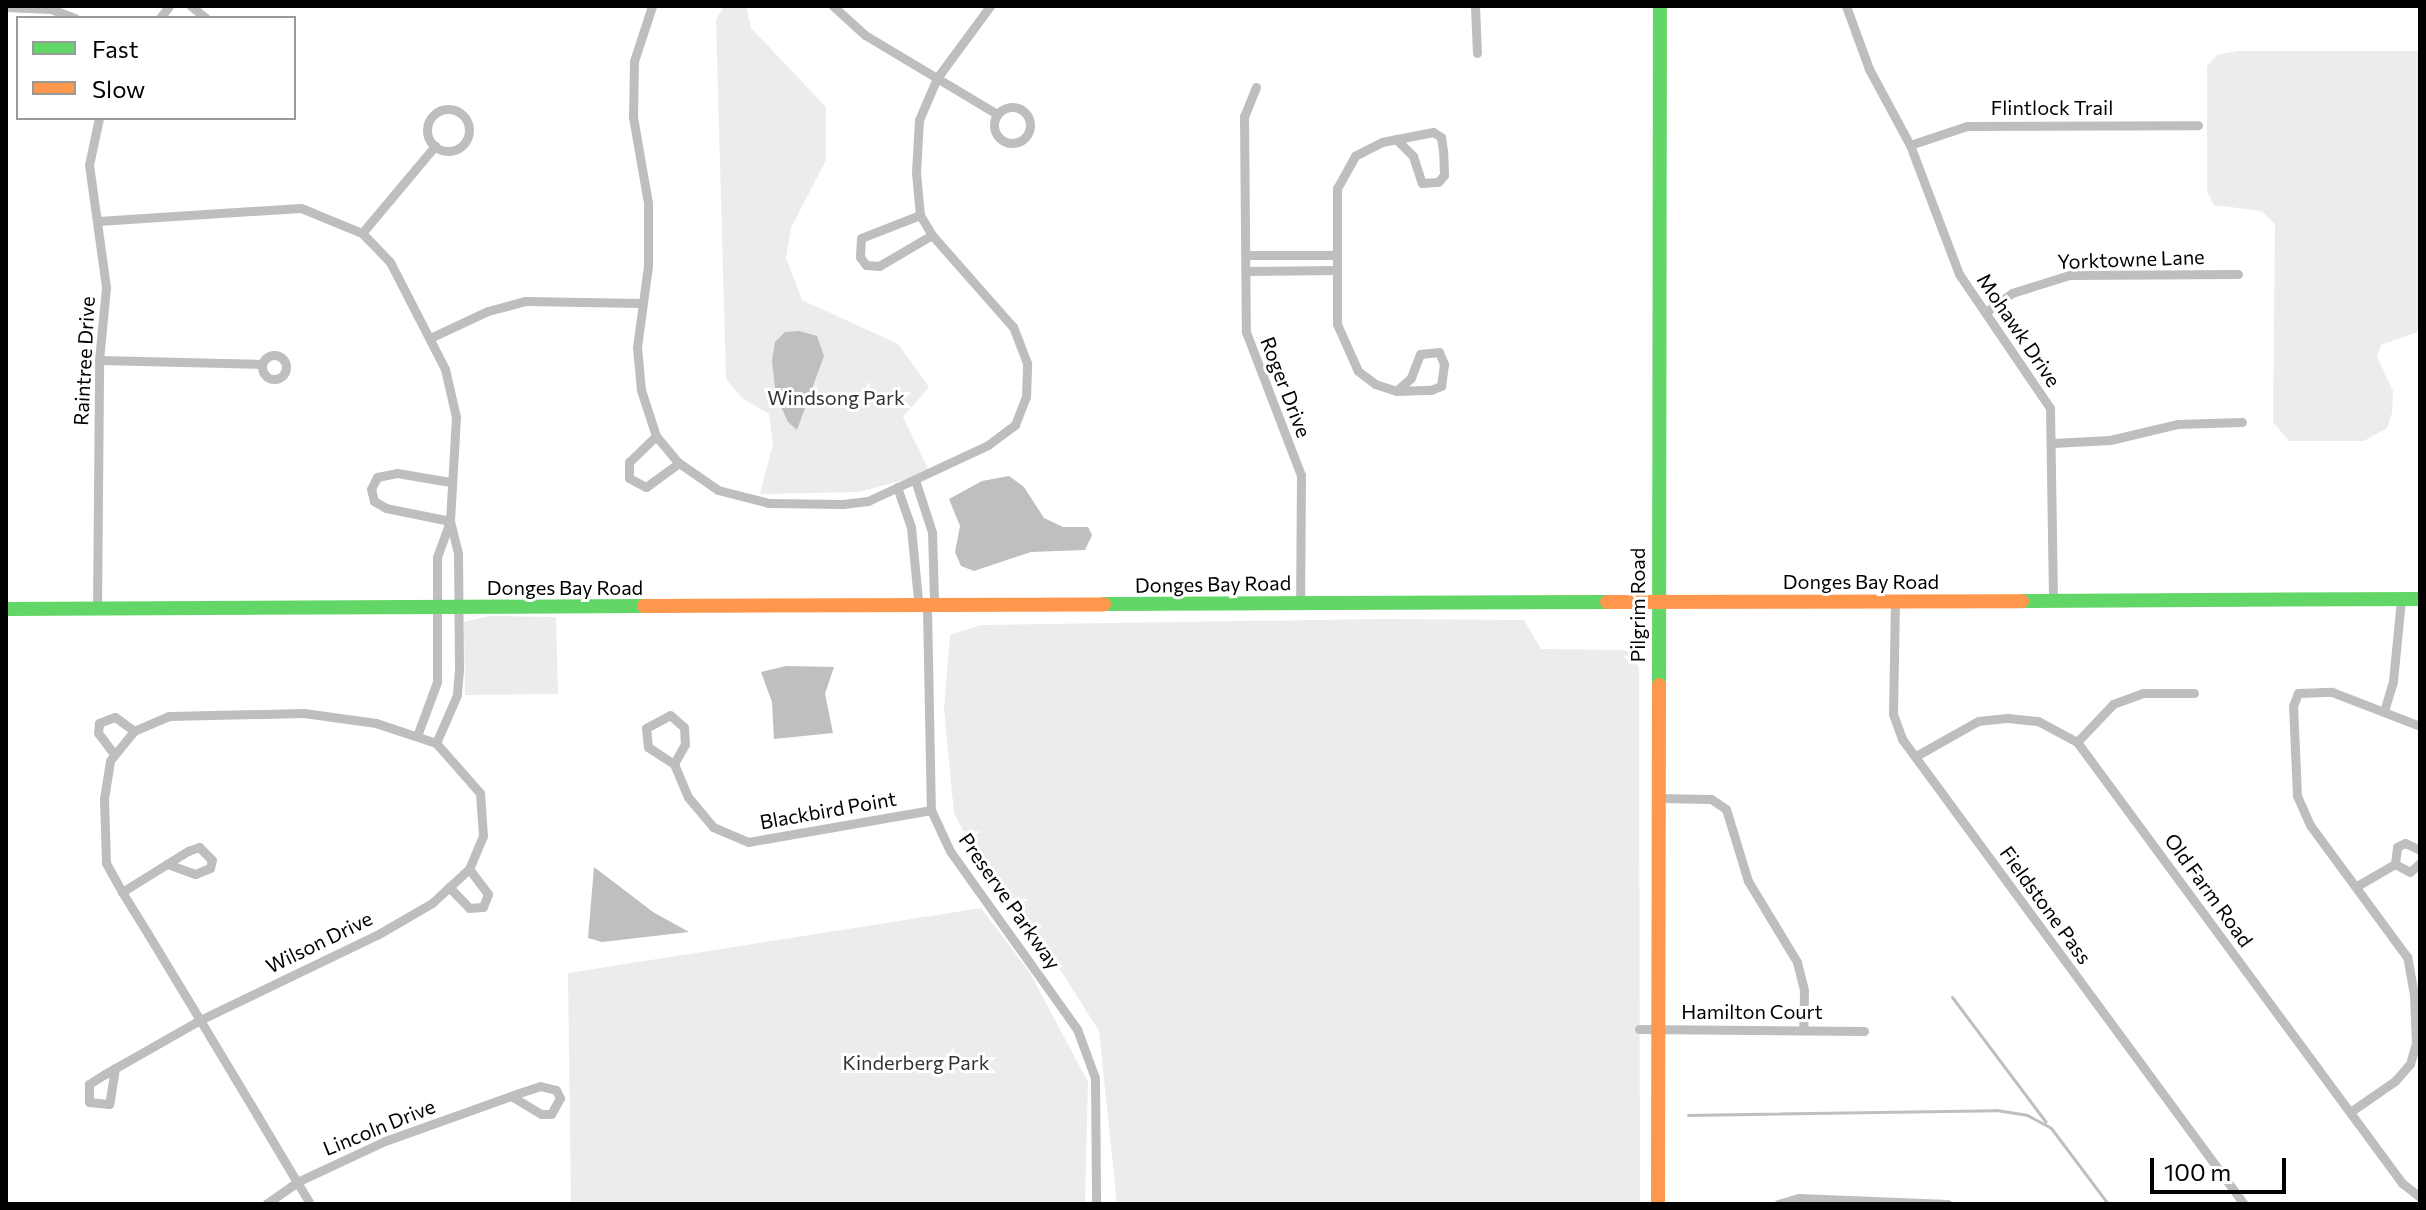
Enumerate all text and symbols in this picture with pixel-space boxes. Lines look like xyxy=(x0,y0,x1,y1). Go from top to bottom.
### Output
legend xyxy=(16,16,296,120)
text: Fast xyxy=(92,34,139,63)
text: Slow xyxy=(92,74,145,103)
street label: Flintlock Trail xyxy=(1991,95,2113,119)
street label: Yorktowne Lane xyxy=(2057,244,2205,274)
street label: Mohawk Drive xyxy=(1972,269,2066,391)
street label: Raintree Drive xyxy=(69,296,99,426)
street label: Roger Drive xyxy=(1256,333,1316,441)
park label: Windsong Park xyxy=(767,385,905,409)
street label: Pilgrim Road xyxy=(1625,548,1649,662)
street label: Donges Bay Road xyxy=(1783,569,1939,593)
street label: Donges Bay Road xyxy=(1135,571,1291,597)
street label: Donges Bay Road xyxy=(487,575,643,599)
street label: Blackbird Point xyxy=(758,786,898,834)
street label: Preserve Parkway xyxy=(954,828,1066,974)
street label: Old Farm Road xyxy=(2160,829,2258,951)
street label: Fieldstone Pass xyxy=(1995,841,2097,969)
street label: Wilson Drive xyxy=(262,906,376,978)
street label: Hamilton Court xyxy=(1681,999,1823,1023)
park label: Kinderberg Park xyxy=(843,1050,989,1074)
street label: Lincoln Drive xyxy=(320,1094,438,1160)
scale bar xyxy=(2154,1142,2290,1192)
text: 100 m xyxy=(2164,1157,2231,1186)

